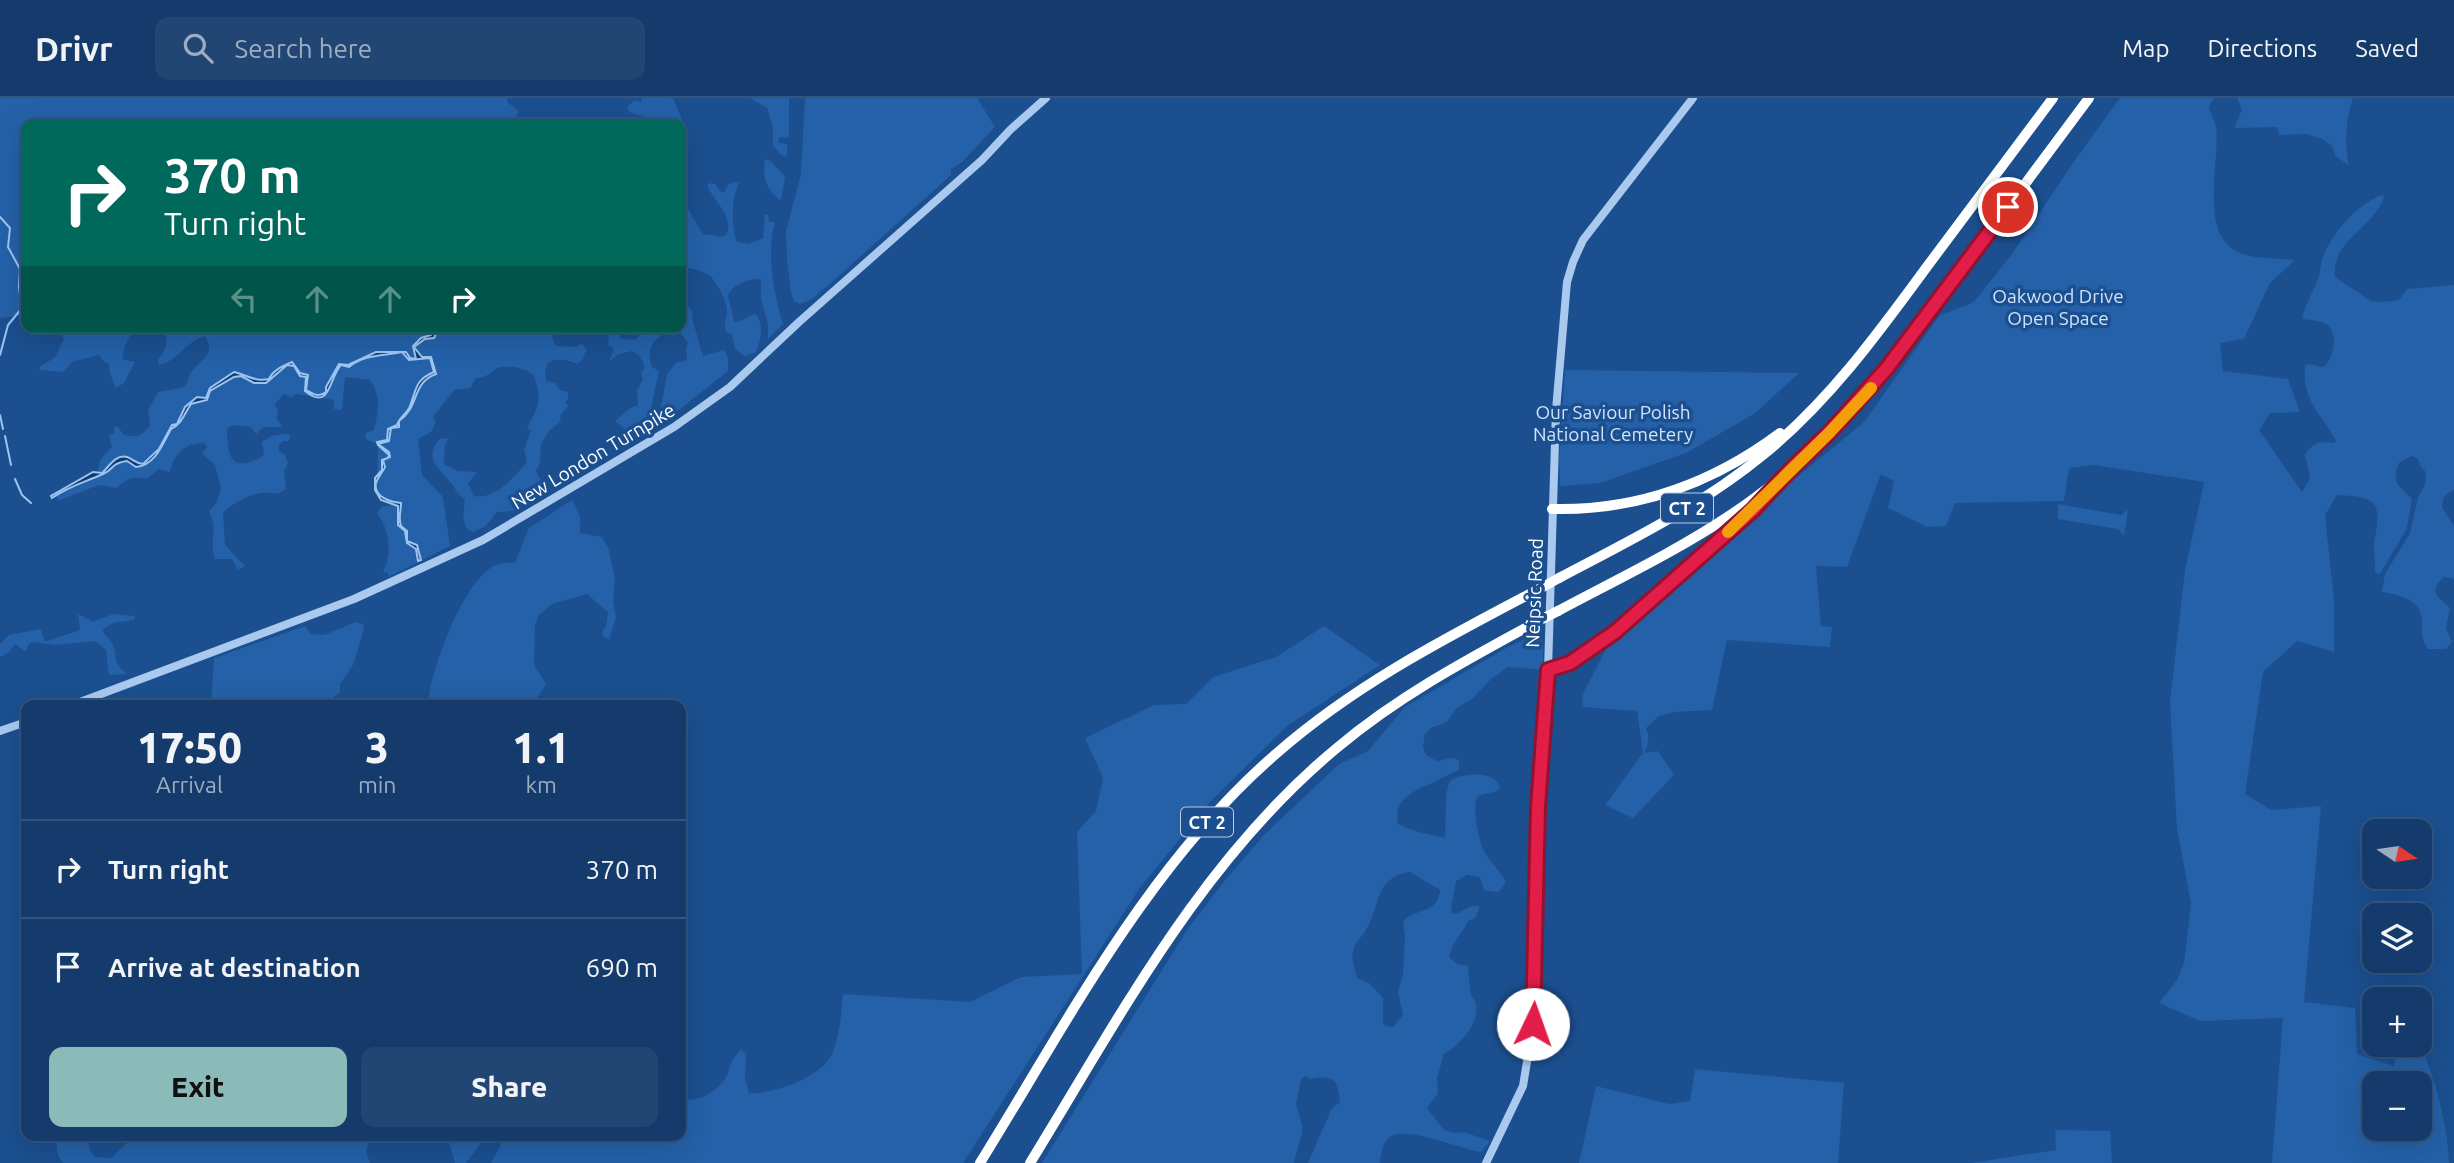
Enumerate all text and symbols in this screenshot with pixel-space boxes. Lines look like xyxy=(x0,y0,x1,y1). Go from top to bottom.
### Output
search box xyxy=(155,17,645,80)
icon: search xyxy=(179,29,217,67)
text: Drivr xyxy=(35,30,113,67)
text: Search here xyxy=(235,34,372,63)
text: Map xyxy=(2122,35,2169,62)
text: Directions xyxy=(2207,35,2317,62)
text: Saved xyxy=(2355,35,2419,62)
icon: right xyxy=(49,147,140,238)
text: 370 m xyxy=(164,147,301,202)
pin xyxy=(1978,177,2038,237)
icon: arrive xyxy=(1989,188,2027,226)
text: Turn right xyxy=(164,205,306,241)
icon: left xyxy=(225,280,263,318)
icon: ahead xyxy=(298,280,336,318)
icon: ahead xyxy=(371,280,409,318)
icon: right xyxy=(444,280,482,318)
park label: Oakwood Drive Open Space xyxy=(1992,285,2124,329)
street label: New London Turnpike xyxy=(507,399,679,513)
park label: Our Saviour Polish National Cemetery xyxy=(1533,401,1693,445)
road number: CT 2 xyxy=(1661,494,1713,522)
street label: Neipsic Road xyxy=(1521,538,1547,648)
text: 17:50 xyxy=(137,724,242,771)
text: 3 xyxy=(365,724,389,771)
text: 1.1 xyxy=(512,724,570,771)
text: Arrival xyxy=(156,772,223,797)
text: min xyxy=(358,772,396,797)
text: km xyxy=(525,772,557,797)
road number: CT 2 xyxy=(1181,808,1233,836)
north arrow xyxy=(2362,819,2432,889)
map controls xyxy=(2362,819,2432,1141)
icon: right xyxy=(49,850,87,888)
text: Turn right xyxy=(108,855,229,884)
text: 370 m xyxy=(586,855,658,884)
button: layers xyxy=(2362,903,2432,973)
icon: arrive xyxy=(49,948,87,986)
text: Arrive at destination xyxy=(108,953,361,982)
text: 690 m xyxy=(586,953,658,982)
position arrow xyxy=(1496,987,1570,1061)
button: + xyxy=(2362,987,2432,1057)
button: Exit xyxy=(49,1047,347,1127)
button: Share xyxy=(361,1047,658,1127)
button: − xyxy=(2362,1071,2432,1141)

